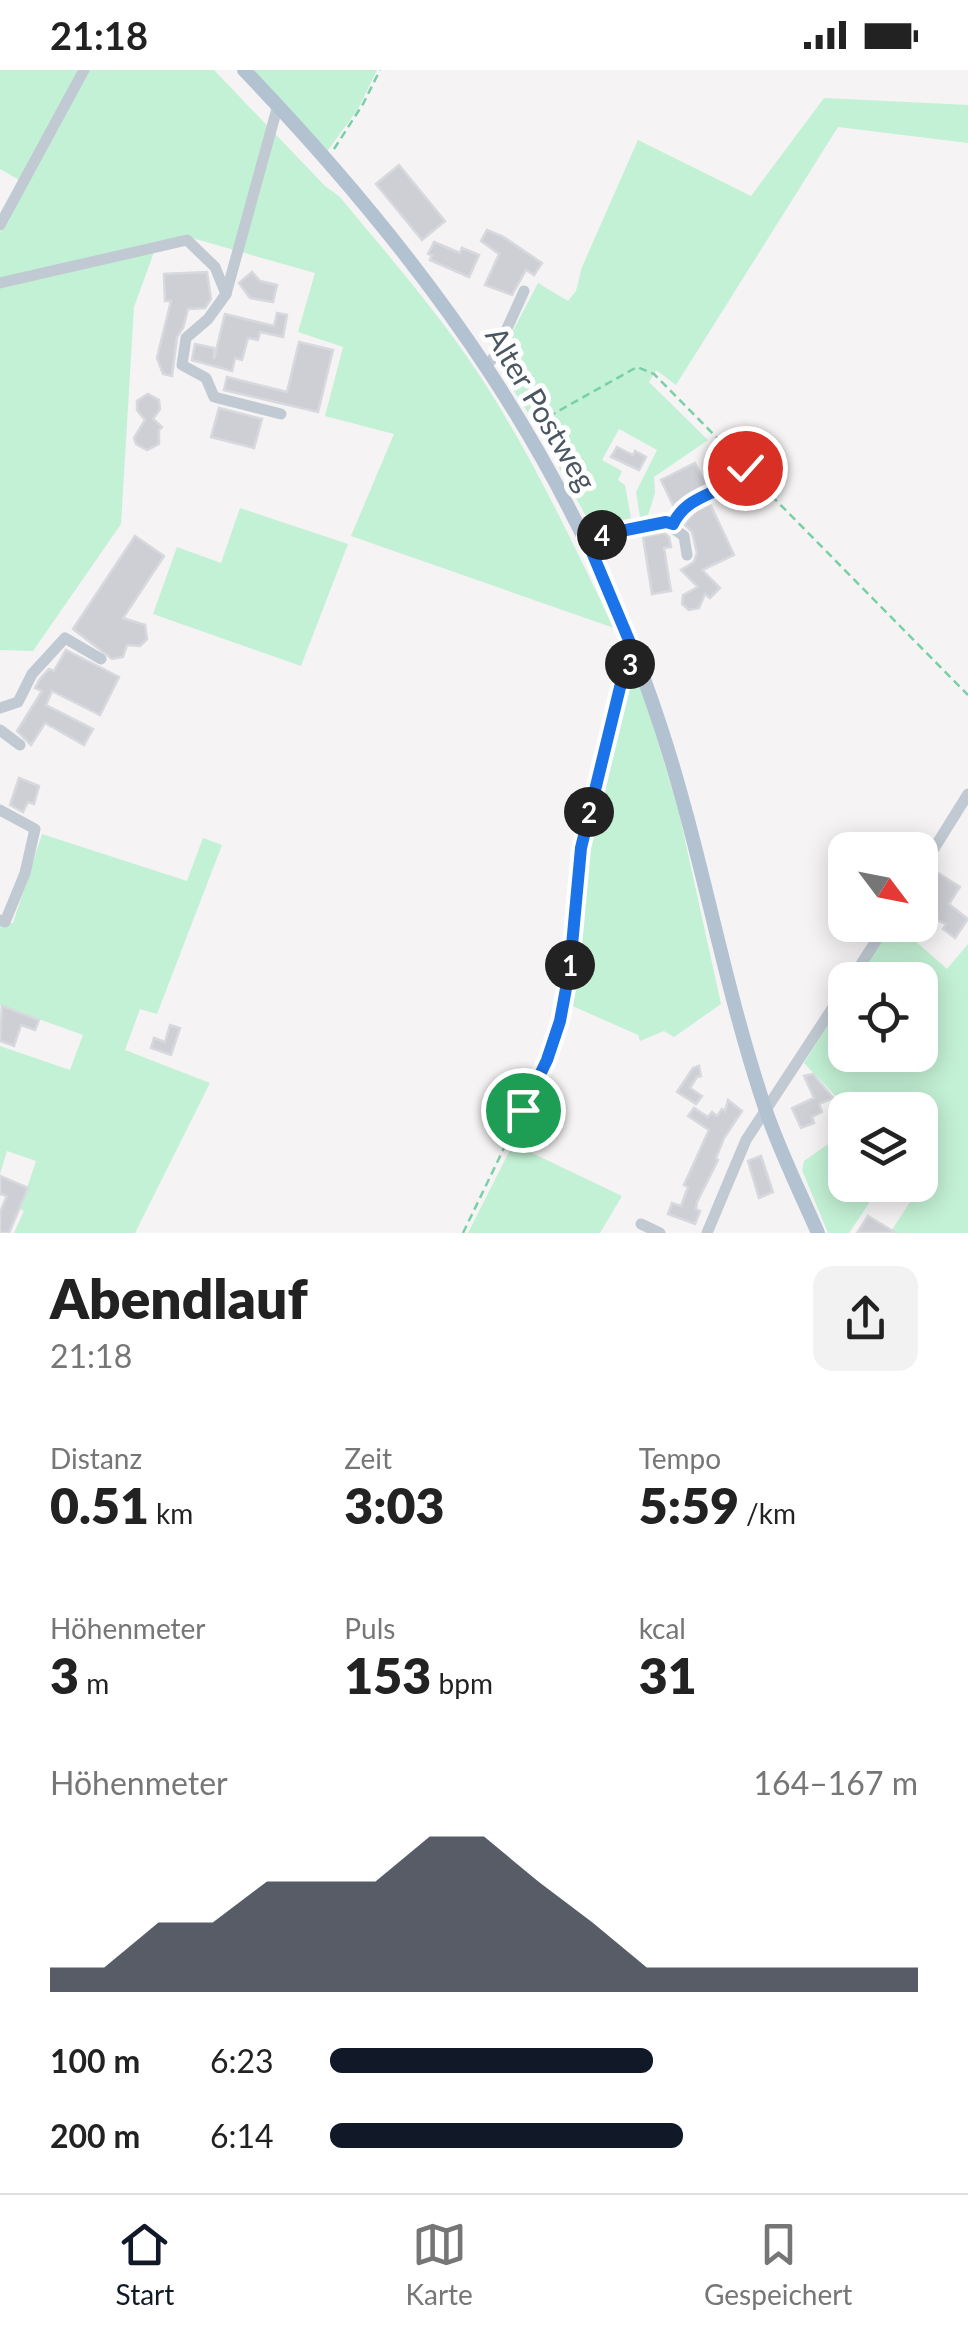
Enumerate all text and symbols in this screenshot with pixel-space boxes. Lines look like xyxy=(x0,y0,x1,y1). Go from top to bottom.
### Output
text: 21:18 xyxy=(50,12,148,58)
street label: Alter Postweg xyxy=(479,320,605,496)
pin xyxy=(703,426,788,511)
icon: check xyxy=(718,441,773,496)
pin: 4 xyxy=(577,510,627,560)
text: 4 xyxy=(594,518,610,552)
pin: 3 xyxy=(605,639,655,689)
text: 3 xyxy=(622,647,638,681)
pin: 2 xyxy=(564,787,614,837)
text: 2 xyxy=(581,795,597,829)
north arrow xyxy=(828,832,938,942)
map controls xyxy=(828,832,938,1202)
pin: 1 xyxy=(545,940,595,990)
text: 1 xyxy=(562,948,578,982)
button: locate xyxy=(828,962,938,1072)
pin xyxy=(481,1068,566,1153)
icon: arrive xyxy=(496,1083,551,1138)
button: layers xyxy=(828,1092,938,1202)
text: Abendlauf xyxy=(50,1265,308,1331)
button: share xyxy=(813,1266,918,1371)
text: 21:18 xyxy=(50,1336,132,1375)
text: Distanz xyxy=(50,1441,142,1475)
text: Zeit xyxy=(344,1441,392,1475)
text: Tempo xyxy=(639,1441,721,1475)
text: 0.51 xyxy=(50,1475,149,1535)
text: 3:03 xyxy=(344,1475,445,1535)
text: 5:59 xyxy=(639,1475,739,1535)
text: km xyxy=(149,1496,193,1530)
text: /km xyxy=(739,1496,796,1530)
text: Höhenmeter xyxy=(50,1611,206,1645)
text: Puls xyxy=(344,1611,395,1645)
text: kcal xyxy=(639,1611,686,1645)
text: 3 xyxy=(50,1645,79,1705)
text: 153 xyxy=(344,1645,431,1705)
text: 31 xyxy=(639,1645,697,1705)
text: m xyxy=(79,1666,109,1700)
text: bpm xyxy=(431,1666,493,1700)
text: Höhenmeter xyxy=(50,1763,228,1802)
text: 164–167 m xyxy=(754,1763,918,1802)
text: 100 m xyxy=(50,2041,140,2080)
text: 6:23 xyxy=(210,2041,274,2080)
text: 200 m xyxy=(50,2116,140,2155)
text: 6:14 xyxy=(210,2116,274,2155)
tab: Start xyxy=(116,2217,174,2311)
tab: Karte xyxy=(406,2217,473,2311)
tab: Gespeichert xyxy=(704,2217,852,2311)

